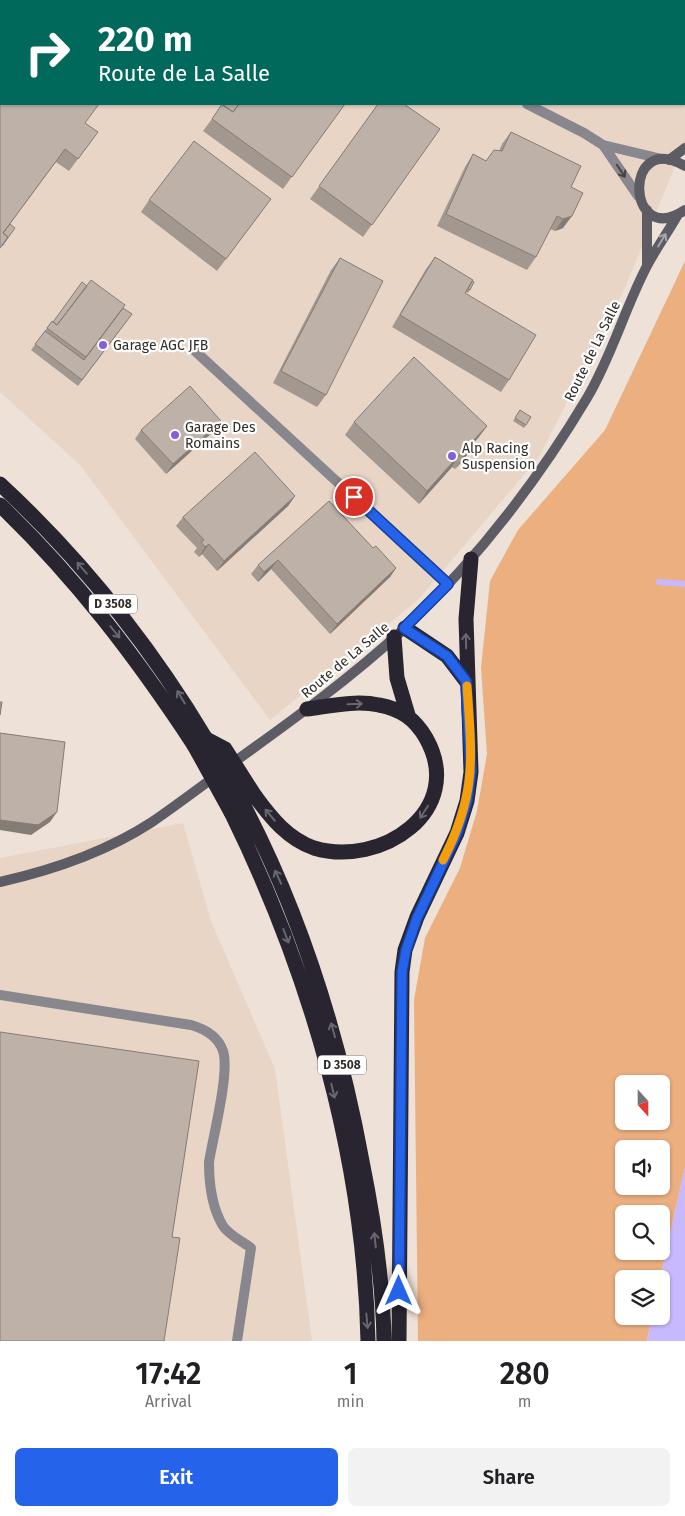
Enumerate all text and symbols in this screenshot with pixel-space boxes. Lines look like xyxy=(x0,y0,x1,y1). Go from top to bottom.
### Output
text: 220 m xyxy=(98,18,193,60)
icon: right xyxy=(15,20,80,85)
text: Route de La Salle xyxy=(98,60,270,87)
one-way arrow xyxy=(616,164,626,178)
one-way arrow xyxy=(658,234,668,248)
street label: Route de La Salle xyxy=(561,298,624,404)
place label: Garage AGC JFB xyxy=(113,337,208,354)
marker: Garage AGC JFB xyxy=(97,339,109,351)
place label: Garage Des Romains xyxy=(185,419,256,452)
marker: Garage Des Romains xyxy=(169,429,181,441)
place label: Alp Racing Suspension xyxy=(462,440,535,473)
marker: Alp Racing Suspension xyxy=(446,450,458,462)
pin xyxy=(333,476,375,518)
icon: arrive xyxy=(340,483,368,511)
one-way arrow xyxy=(76,561,88,574)
road number: D 3508 xyxy=(89,594,137,614)
street label: Route de La Salle xyxy=(298,619,393,702)
one-way arrow xyxy=(110,625,121,638)
one-way arrow xyxy=(461,633,471,650)
one-way arrow xyxy=(175,690,185,704)
one-way arrow xyxy=(347,700,363,709)
one-way arrow xyxy=(419,805,429,819)
one-way arrow xyxy=(264,809,275,822)
one-way arrow xyxy=(273,870,283,885)
one-way arrow xyxy=(282,928,291,943)
one-way arrow xyxy=(327,1022,337,1038)
road number: D 3508 xyxy=(318,1056,366,1074)
north arrow xyxy=(615,1075,670,1130)
map controls xyxy=(615,1075,670,1325)
one-way arrow xyxy=(329,1083,338,1099)
button: sound xyxy=(615,1140,670,1195)
button: search xyxy=(615,1205,670,1260)
one-way arrow xyxy=(370,1232,380,1248)
position arrow xyxy=(372,1264,424,1316)
button: layers xyxy=(615,1270,670,1325)
one-way arrow xyxy=(362,1313,372,1329)
text: 17:42 xyxy=(135,1356,201,1392)
text: 1 xyxy=(344,1356,357,1392)
text: 280 xyxy=(500,1356,550,1392)
text: Arrival xyxy=(145,1392,192,1411)
text: min xyxy=(337,1392,364,1411)
text: m xyxy=(518,1392,532,1411)
button: Exit xyxy=(15,1448,338,1506)
button: Share xyxy=(348,1448,670,1506)

